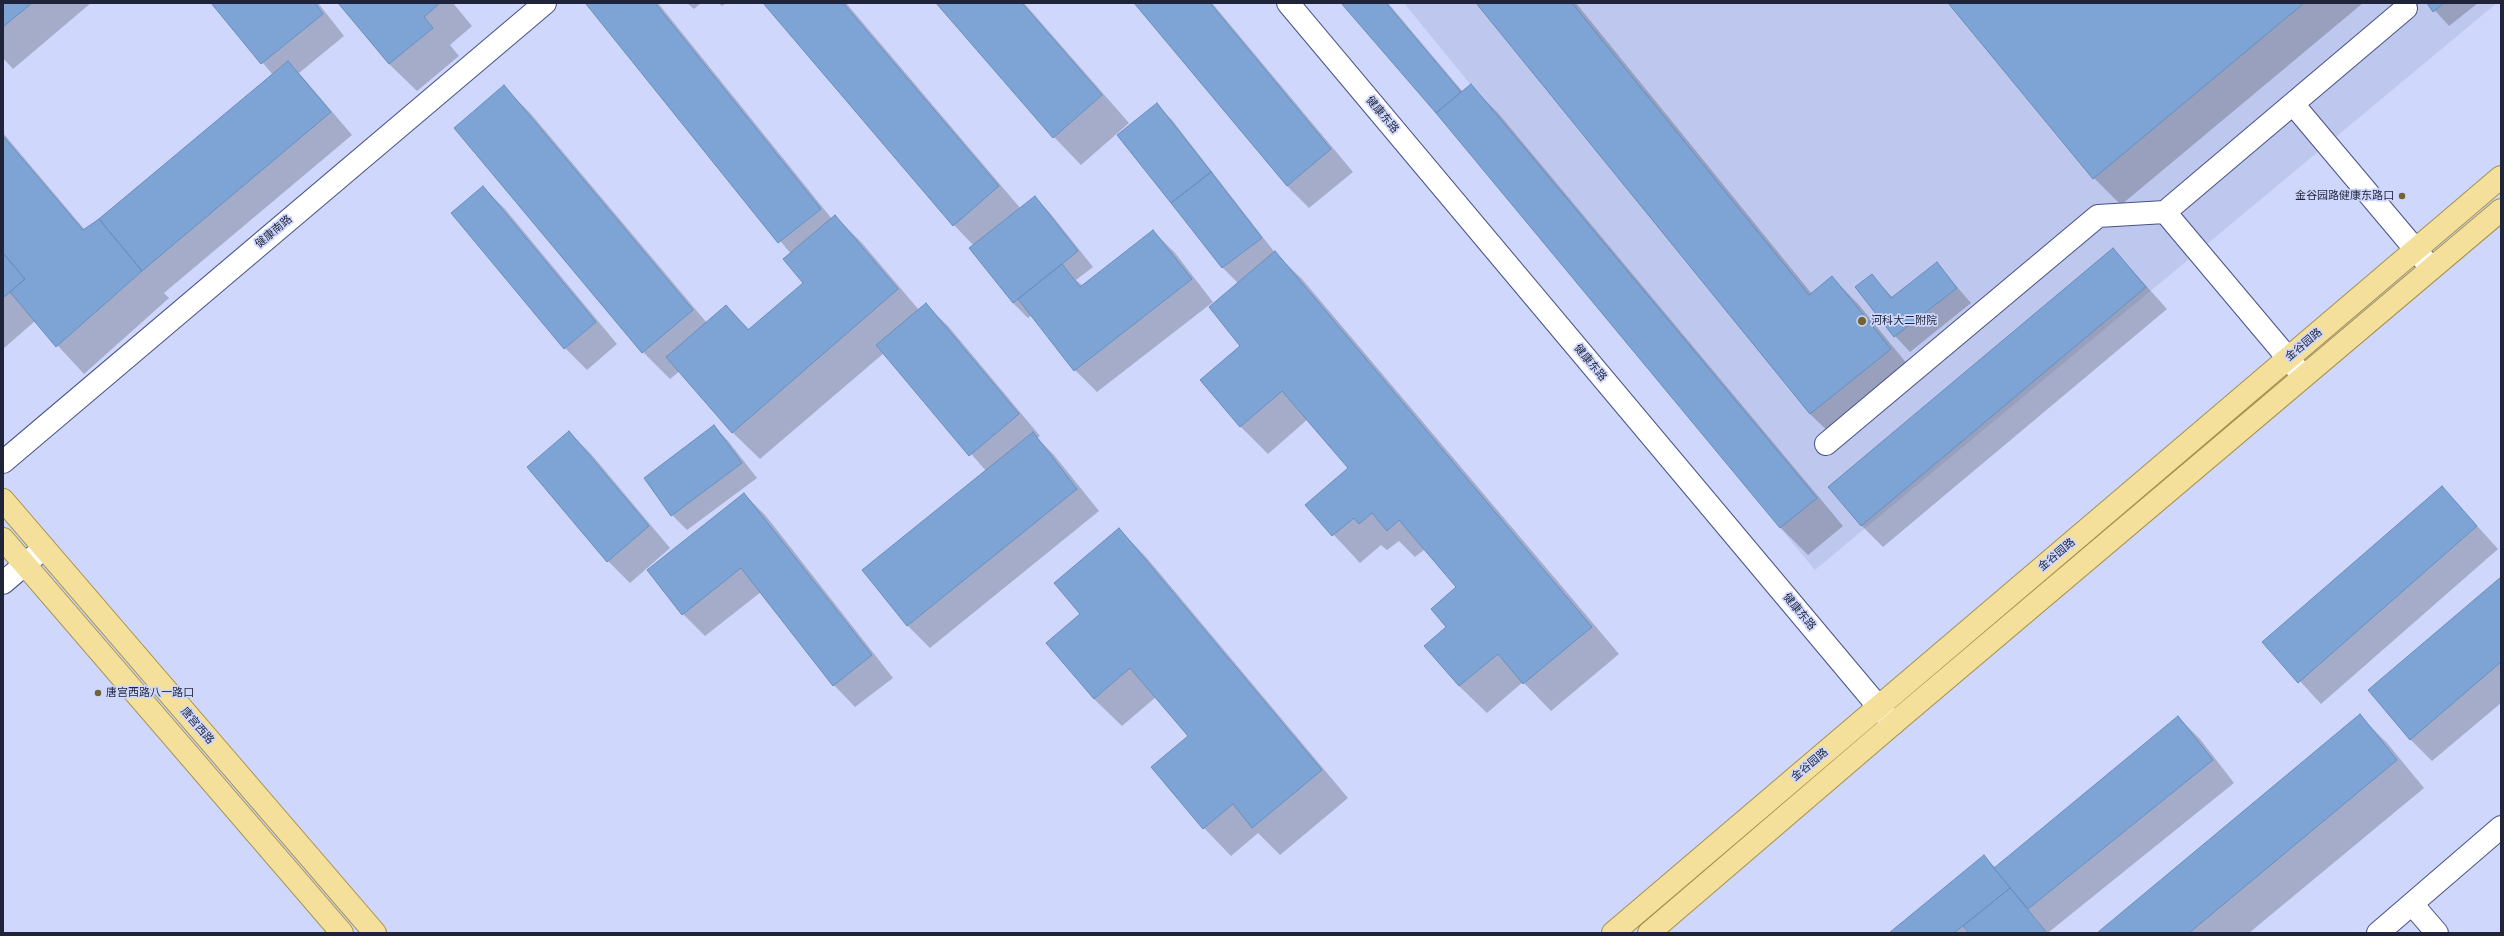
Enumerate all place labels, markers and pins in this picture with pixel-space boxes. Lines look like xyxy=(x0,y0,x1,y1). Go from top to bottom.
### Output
place label: 金谷园路健康东路口 xyxy=(2295,189,2394,203)
marker: 金谷园路健康东路口 xyxy=(2397,191,2407,201)
place label: 河科大二附院 xyxy=(1871,314,1937,328)
marker: 河科大二附院 xyxy=(1856,315,1868,327)
place label: 唐宫西路八一路口 xyxy=(106,686,194,700)
marker: 唐宫西路八一路口 xyxy=(93,688,103,698)

